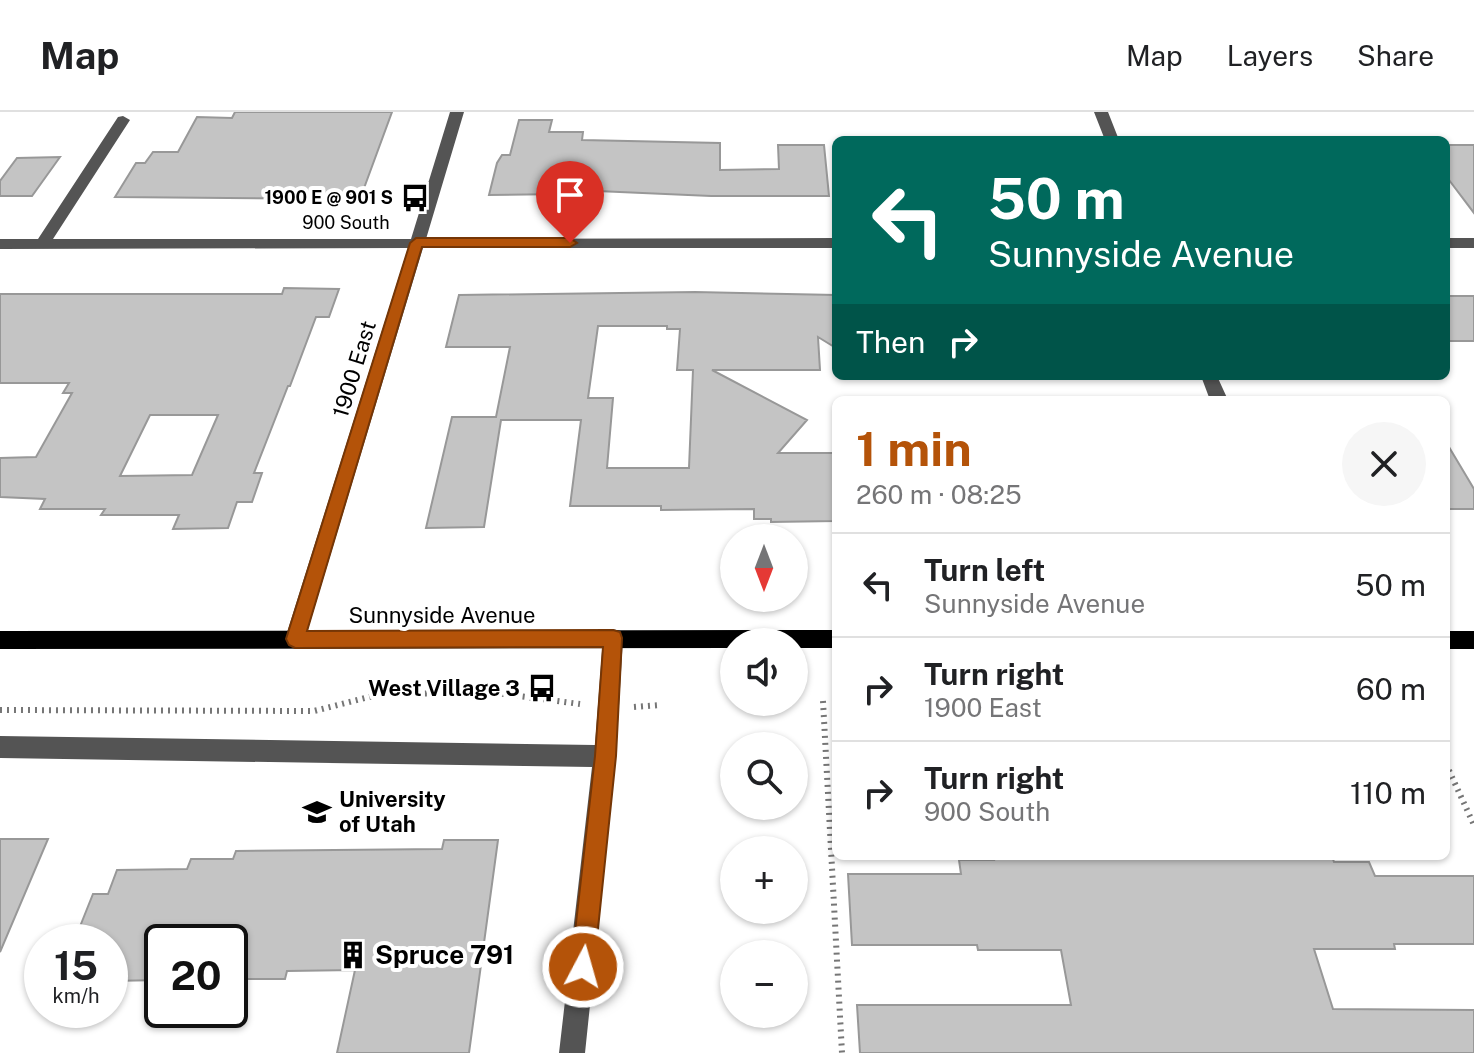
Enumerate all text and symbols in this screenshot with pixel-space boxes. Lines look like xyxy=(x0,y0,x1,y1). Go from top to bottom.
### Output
text: Map xyxy=(40,33,119,78)
text: Map xyxy=(1126,39,1183,72)
text: Layers xyxy=(1227,39,1313,72)
text: Share xyxy=(1357,39,1434,72)
pin xyxy=(536,161,604,243)
text: 50 m xyxy=(988,166,1125,232)
icon: left xyxy=(856,168,960,272)
icon: arrive xyxy=(548,173,592,217)
bus stop icon: 1900 E @ 901 S xyxy=(400,183,430,213)
place label: 1900 E @ 901 S xyxy=(264,187,393,208)
street label: 900 South xyxy=(302,212,390,233)
text: Sunnyside Avenue xyxy=(988,233,1294,275)
street label: 1900 East xyxy=(327,318,381,420)
icon: right xyxy=(941,320,985,364)
text: Then xyxy=(856,324,925,360)
text: 1 min xyxy=(856,420,972,477)
button: close xyxy=(1342,422,1426,506)
text: 260 m · 08:25 xyxy=(856,479,1022,510)
north arrow xyxy=(720,524,808,612)
map controls xyxy=(720,524,808,1028)
text: Turn left xyxy=(924,552,1045,588)
icon: left xyxy=(856,563,900,607)
text: 50 m xyxy=(1355,567,1426,603)
text: Sunnyside Avenue xyxy=(924,588,1145,619)
street label: Sunnyside Avenue xyxy=(348,602,536,628)
button: sound xyxy=(720,628,808,716)
text: Turn right xyxy=(924,656,1064,692)
icon: right xyxy=(856,667,900,711)
text: 60 m xyxy=(1356,671,1426,707)
bus stop icon: West Village 3 xyxy=(527,673,557,703)
place label: West Village 3 xyxy=(368,675,520,701)
text: 1900 East xyxy=(924,692,1042,723)
button: search xyxy=(720,732,808,820)
text: Turn right xyxy=(924,760,1064,796)
icon: right xyxy=(856,771,900,815)
text: 110 m xyxy=(1350,775,1426,811)
place label: University of Utah xyxy=(339,786,446,837)
text: 900 South xyxy=(924,796,1050,827)
school or university icon: University of Utah xyxy=(302,797,332,827)
button: + xyxy=(720,836,808,924)
speed limit sign: 20 xyxy=(144,924,248,1028)
position arrow xyxy=(541,925,625,1009)
place label: Spruce 791 xyxy=(375,939,514,970)
building icon: Spruce 791 xyxy=(338,940,368,970)
button: − xyxy=(720,940,808,1028)
text: 15 xyxy=(54,942,98,989)
text: km/h xyxy=(52,984,100,1008)

